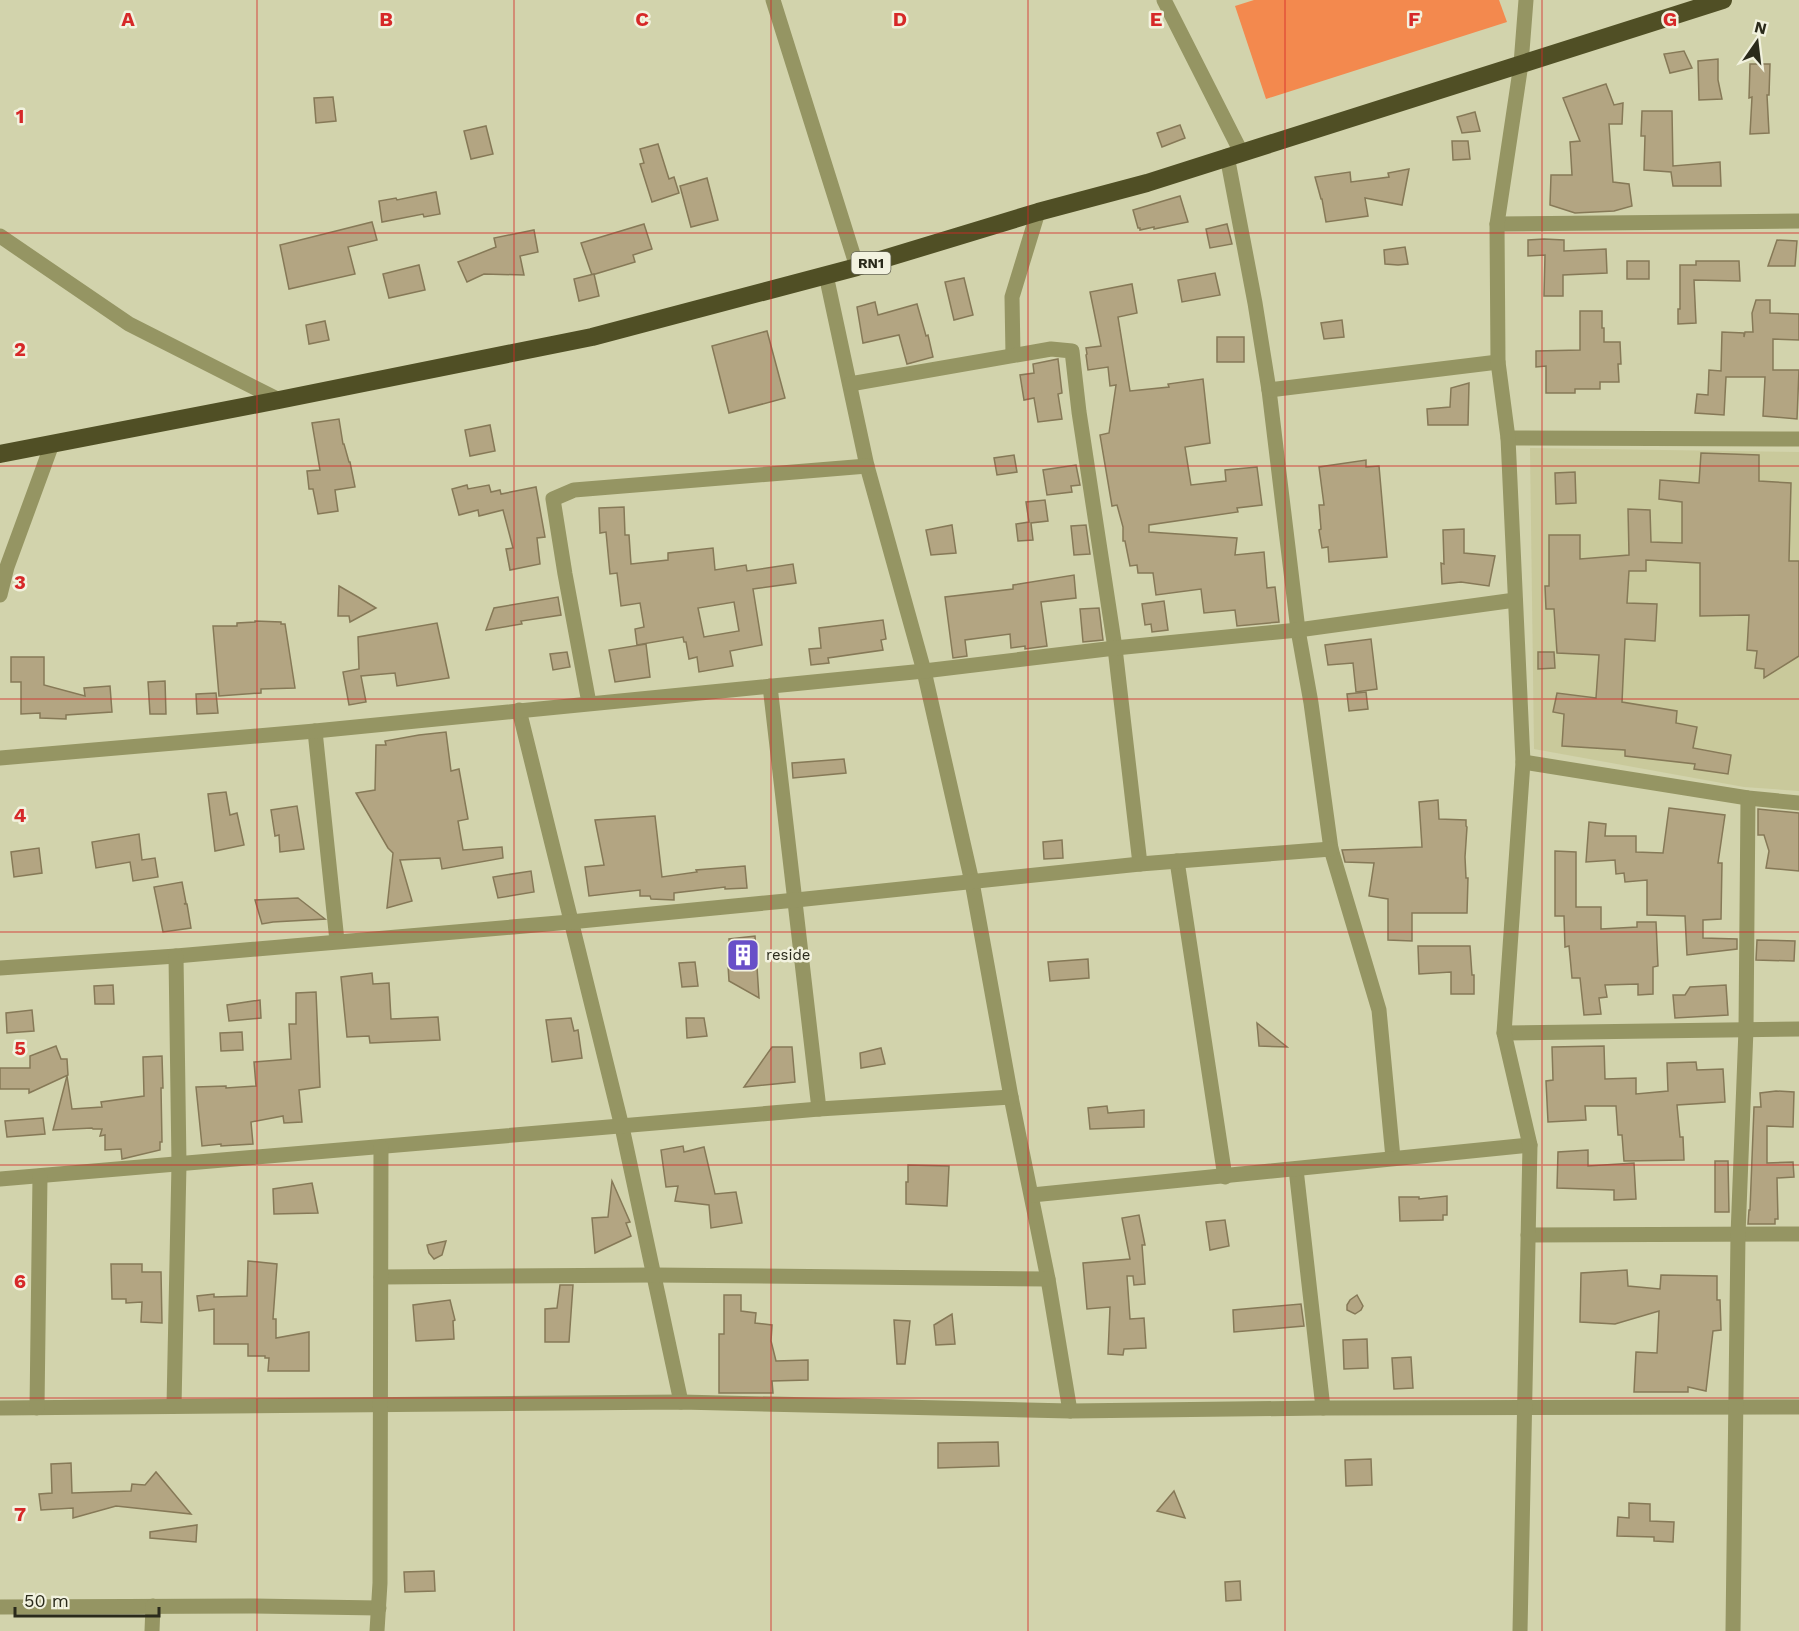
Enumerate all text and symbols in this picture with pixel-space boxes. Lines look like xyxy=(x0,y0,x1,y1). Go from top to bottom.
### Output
text: A xyxy=(121,7,135,31)
text: B xyxy=(379,7,393,31)
text: C xyxy=(635,7,649,31)
text: D xyxy=(893,7,907,31)
text: E xyxy=(1150,7,1162,31)
text: F xyxy=(1408,7,1420,31)
text: G xyxy=(1663,7,1677,31)
north arrow xyxy=(1727,12,1787,72)
text: N xyxy=(1752,17,1769,39)
text: 1 xyxy=(16,104,24,128)
road number: RN1 xyxy=(852,252,890,274)
text: 2 xyxy=(14,337,26,361)
text: 3 xyxy=(14,570,26,594)
text: 4 xyxy=(14,803,27,827)
building icon: reside xyxy=(725,937,761,973)
place label: reside xyxy=(766,946,811,964)
text: 5 xyxy=(14,1036,26,1060)
text: 6 xyxy=(14,1269,26,1293)
text: 7 xyxy=(14,1502,26,1526)
scale bar xyxy=(15,1580,159,1618)
text: 50 m xyxy=(24,1590,69,1611)

